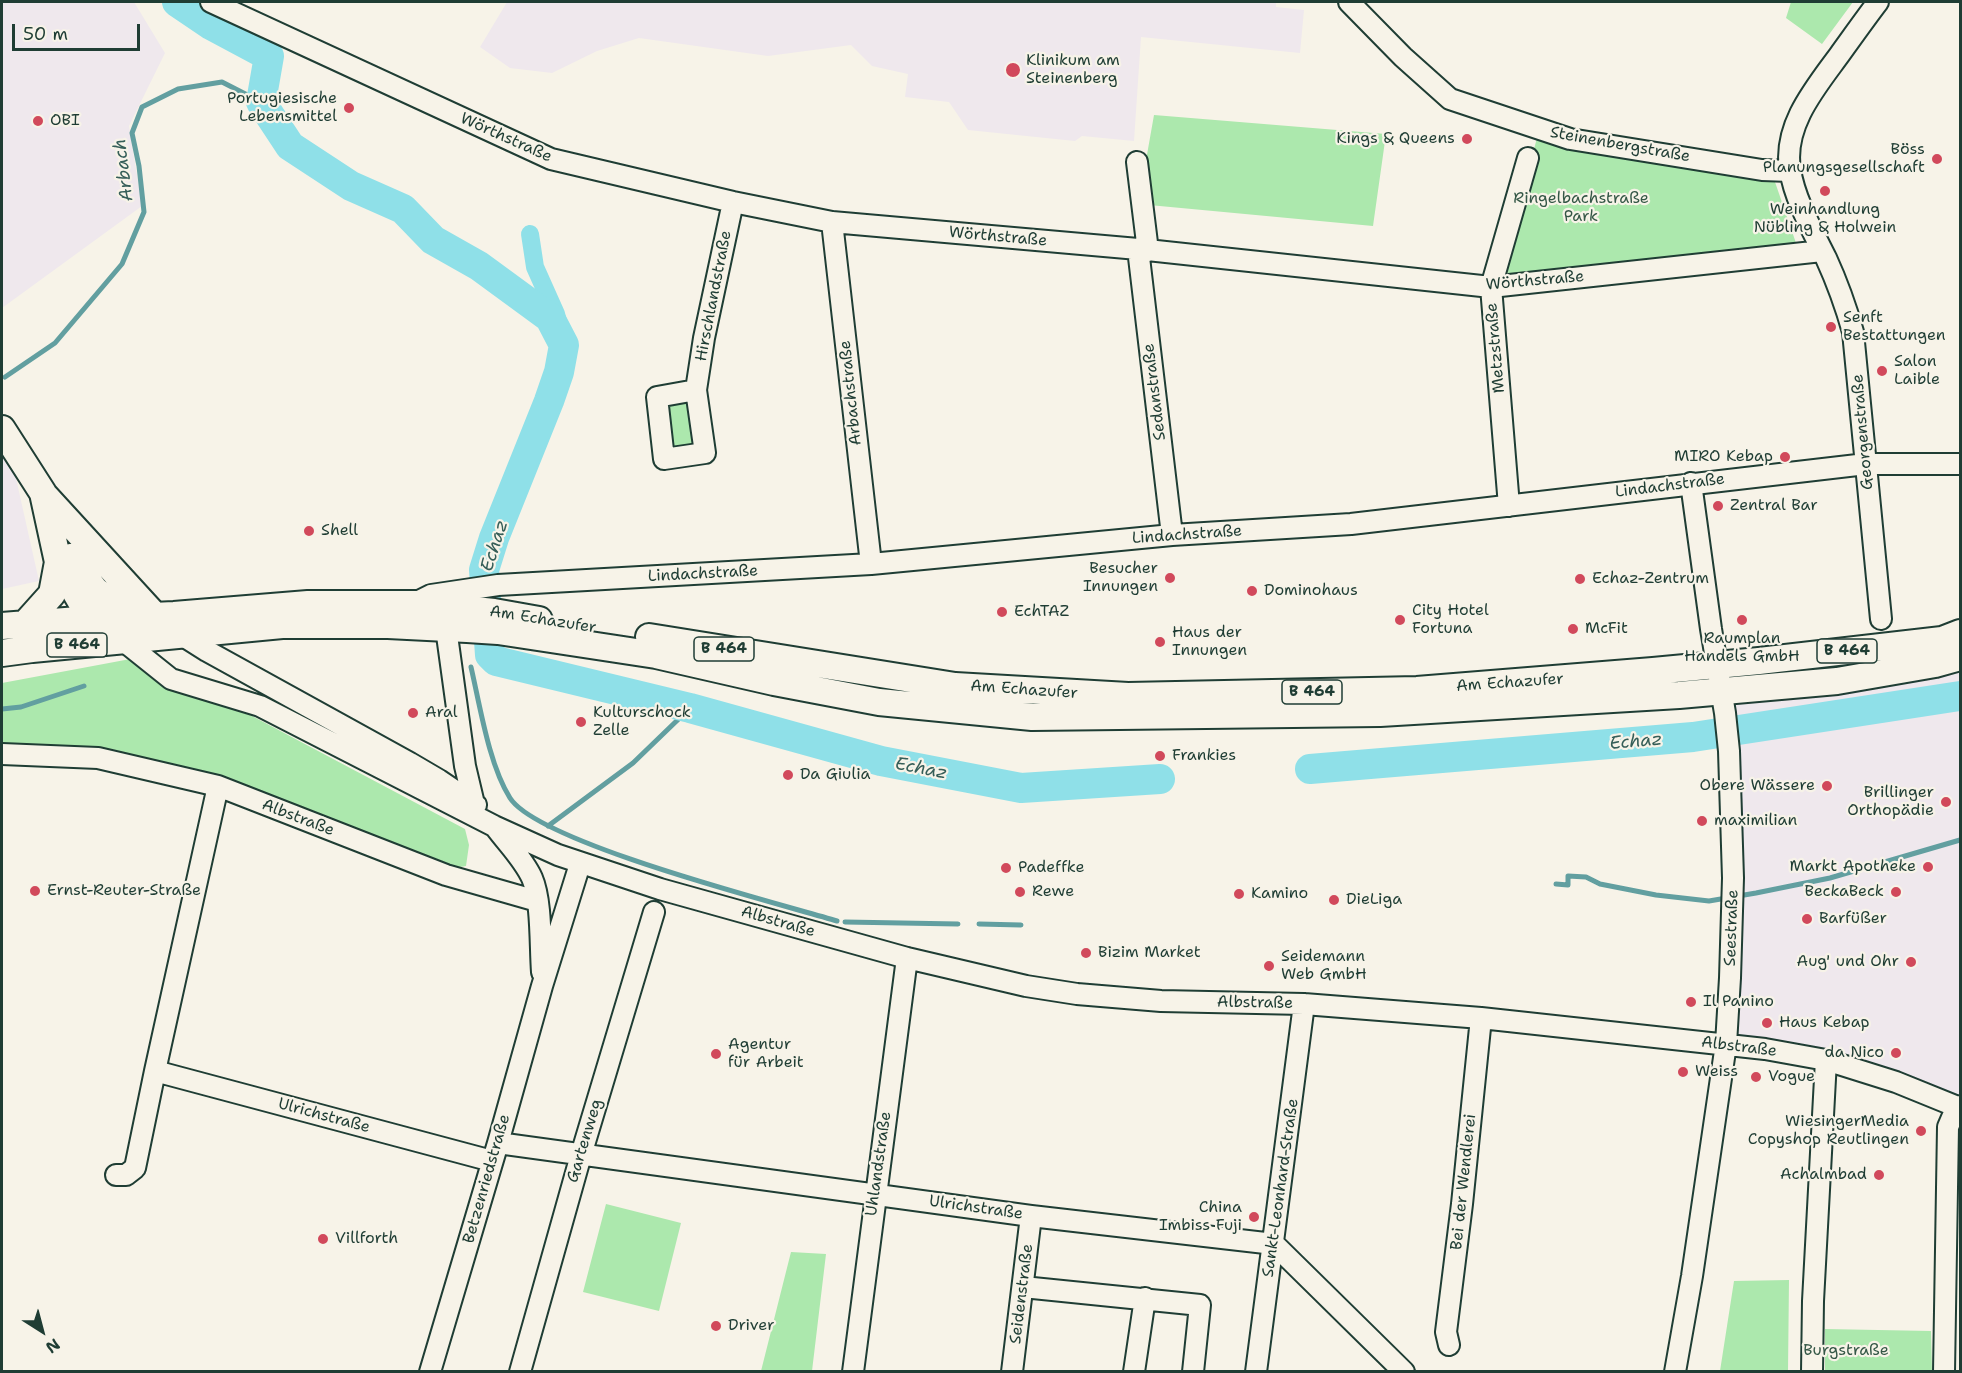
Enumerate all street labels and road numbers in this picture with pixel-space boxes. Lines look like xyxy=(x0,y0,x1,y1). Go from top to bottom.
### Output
street label: Wörthstraße xyxy=(457,109,555,167)
street label: Steinenbergstraße xyxy=(1548,123,1692,167)
street label: Wörthstraße xyxy=(948,223,1048,251)
street label: Hirschlandstraße xyxy=(692,229,736,363)
street label: Wörthstraße xyxy=(1485,267,1585,295)
street label: Metzstraße xyxy=(1482,302,1510,394)
street label: Arbachstraße xyxy=(836,339,866,447)
street label: Sedanstraße xyxy=(1140,342,1170,442)
street label: Georgenstraße xyxy=(1848,373,1878,491)
street label: Lindachstraße xyxy=(1614,470,1726,502)
street label: Lindachstraße xyxy=(1131,522,1243,548)
street label: Lindachstraße xyxy=(647,562,759,586)
street label: Am Echazufer xyxy=(488,602,598,638)
road number: B 464 xyxy=(47,633,107,657)
road number: B 464 xyxy=(694,637,754,661)
road number: B 464 xyxy=(1817,639,1877,663)
street label: Am Echazufer xyxy=(1456,670,1564,696)
street label: Am Echazufer xyxy=(970,677,1078,703)
road number: B 464 xyxy=(1282,680,1342,704)
street label: Albstraße xyxy=(259,795,337,841)
street label: Seestraße xyxy=(1721,889,1743,967)
street label: Albstraße xyxy=(739,902,817,942)
street label: Albstraße xyxy=(1217,993,1293,1013)
street label: Albstraße xyxy=(1700,1033,1778,1061)
street label: Ulrichstraße xyxy=(276,1094,372,1138)
street label: Gartenweg xyxy=(563,1097,607,1185)
street label: Sankt-Leonhard-Straße xyxy=(1259,1097,1303,1279)
street label: Uhlandstraße xyxy=(862,1110,896,1218)
street label: Betzenriedstraße xyxy=(459,1112,515,1246)
street label: Bei der Wendlerei xyxy=(1447,1113,1481,1251)
street label: Ulrichstraße xyxy=(928,1192,1024,1224)
street label: Seidenstraße xyxy=(1006,1243,1038,1345)

